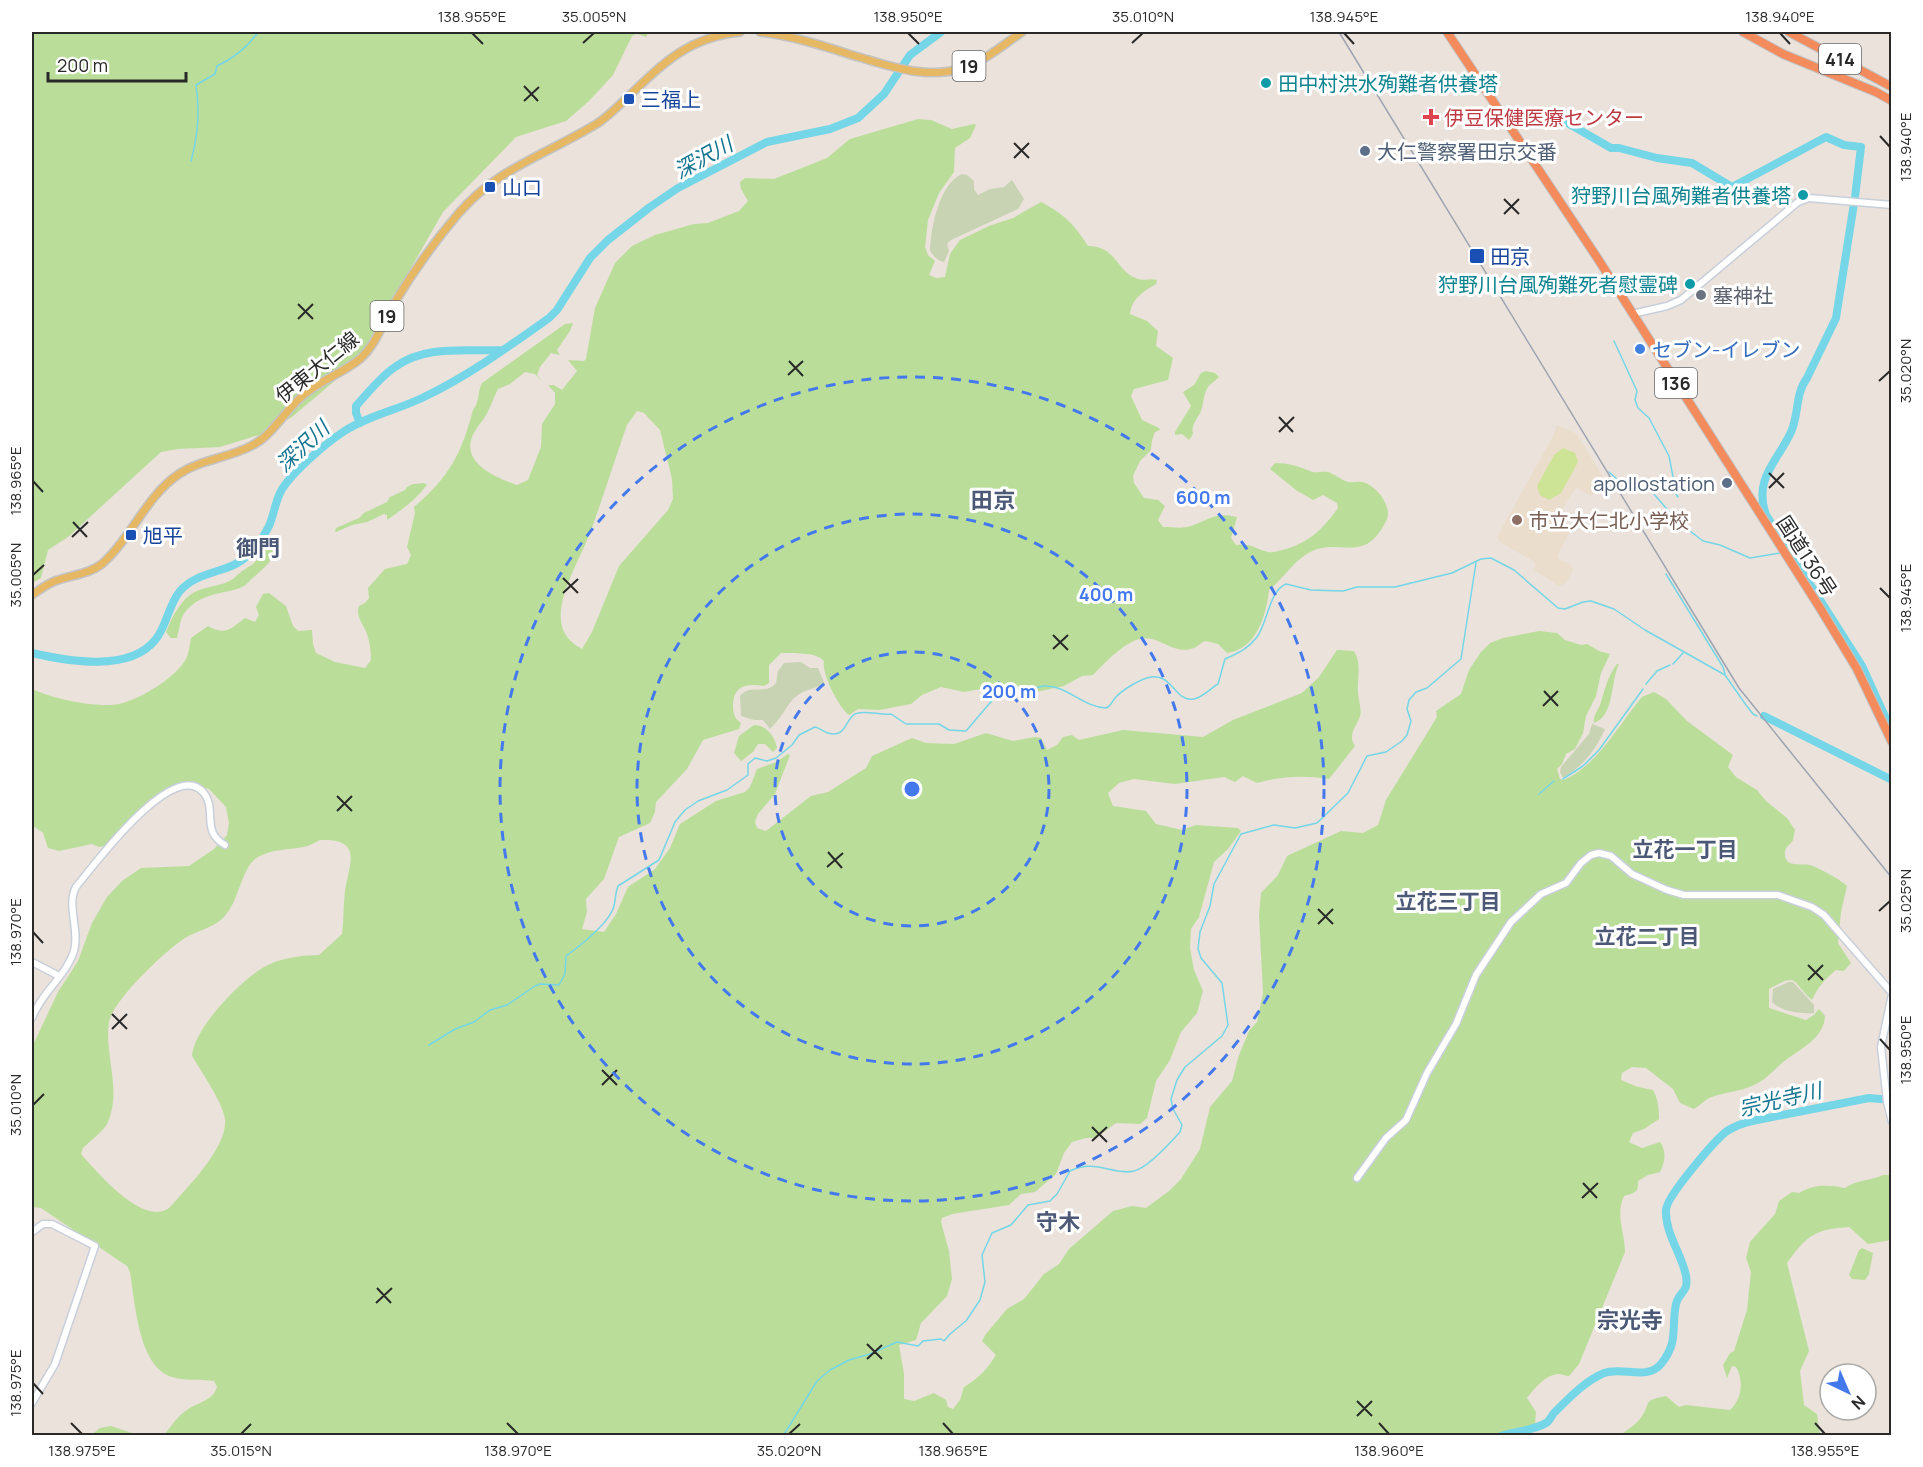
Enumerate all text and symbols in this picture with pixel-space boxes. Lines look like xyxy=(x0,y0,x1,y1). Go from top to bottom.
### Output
text: 138.955°E xyxy=(438,6,506,27)
text: 35.005°N xyxy=(562,6,626,27)
text: 138.950°E xyxy=(873,6,943,27)
text: 35.010°N xyxy=(1112,6,1174,27)
text: 138.945°E xyxy=(1310,6,1378,27)
text: 138.940°E xyxy=(1745,6,1815,27)
road number: 414 xyxy=(1819,44,1861,74)
scale bar xyxy=(48,45,186,83)
road number: 19 xyxy=(952,51,986,81)
text: 200 m xyxy=(57,53,108,77)
place label: 田中村洪水殉難者供養塔 xyxy=(1278,70,1498,97)
marker: 田中村洪水殉難者供養塔 xyxy=(1259,76,1273,90)
place label: 三福上 xyxy=(641,86,701,113)
marker: 三福上 xyxy=(622,92,636,106)
place label: 伊豆保健医療センター xyxy=(1444,104,1644,131)
marker: 伊豆保健医療センター xyxy=(1422,108,1440,126)
text: 138.940°E xyxy=(1895,112,1916,182)
water label: 深沢川 xyxy=(669,129,739,185)
place label: 大仁警察署田京交番 xyxy=(1377,138,1557,165)
marker: 大仁警察署田京交番 xyxy=(1358,144,1372,158)
place label: 山口 xyxy=(502,174,542,201)
marker: 山口 xyxy=(483,180,497,194)
place label: 狩野川台風殉難者供養塔 xyxy=(1571,182,1791,209)
marker: 狩野川台風殉難者供養塔 xyxy=(1796,188,1810,202)
place label: 田京 xyxy=(1490,243,1530,270)
marker: 田京 xyxy=(1468,247,1486,265)
place label: 狩野川台風殉難死者慰霊碑 xyxy=(1438,271,1678,298)
marker: 狩野川台風殉難死者慰霊碑 xyxy=(1683,277,1697,291)
place label: 塞神社 xyxy=(1713,282,1773,309)
marker: 塞神社 xyxy=(1694,288,1708,302)
road number: 19 xyxy=(370,301,404,331)
street label: 伊東大仁線 xyxy=(270,325,364,409)
place label: セブン-イレブン xyxy=(1652,336,1800,363)
text: 35.020°N xyxy=(1895,339,1916,403)
marker: セブン-イレブン xyxy=(1633,342,1647,356)
road number: 136 xyxy=(1655,368,1697,398)
water label: 深沢川 xyxy=(269,413,336,478)
text: 138.965°E xyxy=(5,446,26,516)
place label: apollostation xyxy=(1593,470,1715,497)
marker: apollostation xyxy=(1720,476,1734,490)
district label: 田京 xyxy=(971,485,1015,515)
text: 600 m xyxy=(1176,485,1230,509)
place label: 市立大仁北小学校 xyxy=(1529,507,1689,534)
street label: 国道136号 xyxy=(1771,510,1843,602)
marker: 市立大仁北小学校 xyxy=(1510,513,1524,527)
place label: 旭平 xyxy=(143,522,183,549)
marker: 旭平 xyxy=(124,528,138,542)
district label: 御門 xyxy=(236,533,280,563)
text: 35.005°N xyxy=(5,543,26,607)
text: 138.945°E xyxy=(1895,564,1916,632)
text: 400 m xyxy=(1079,582,1133,606)
text: 200 m xyxy=(982,679,1036,703)
centre of rings xyxy=(902,779,922,799)
district label: 立花一丁目 xyxy=(1633,835,1738,863)
text: 35.025°N xyxy=(1895,869,1916,933)
district label: 立花三丁目 xyxy=(1396,887,1501,915)
text: 138.970°E xyxy=(5,898,26,966)
district label: 立花二丁目 xyxy=(1595,922,1700,950)
text: 138.950°E xyxy=(1895,1015,1916,1085)
text: 35.010°N xyxy=(5,1074,26,1136)
water label: 宗光寺川 xyxy=(1736,1075,1826,1122)
district label: 守木 xyxy=(1036,1207,1080,1237)
district label: 宗光寺 xyxy=(1597,1305,1663,1335)
text: 138.975°E xyxy=(5,1349,26,1417)
north arrow xyxy=(1818,1362,1878,1422)
text: N xyxy=(1847,1391,1870,1415)
text: 138.975°E xyxy=(48,1440,116,1461)
text: 35.015°N xyxy=(210,1440,272,1461)
text: 138.970°E xyxy=(484,1440,552,1461)
text: 35.020°N xyxy=(757,1440,821,1461)
text: 138.965°E xyxy=(918,1440,988,1461)
text: 138.960°E xyxy=(1354,1440,1424,1461)
text: 138.955°E xyxy=(1791,1440,1859,1461)

